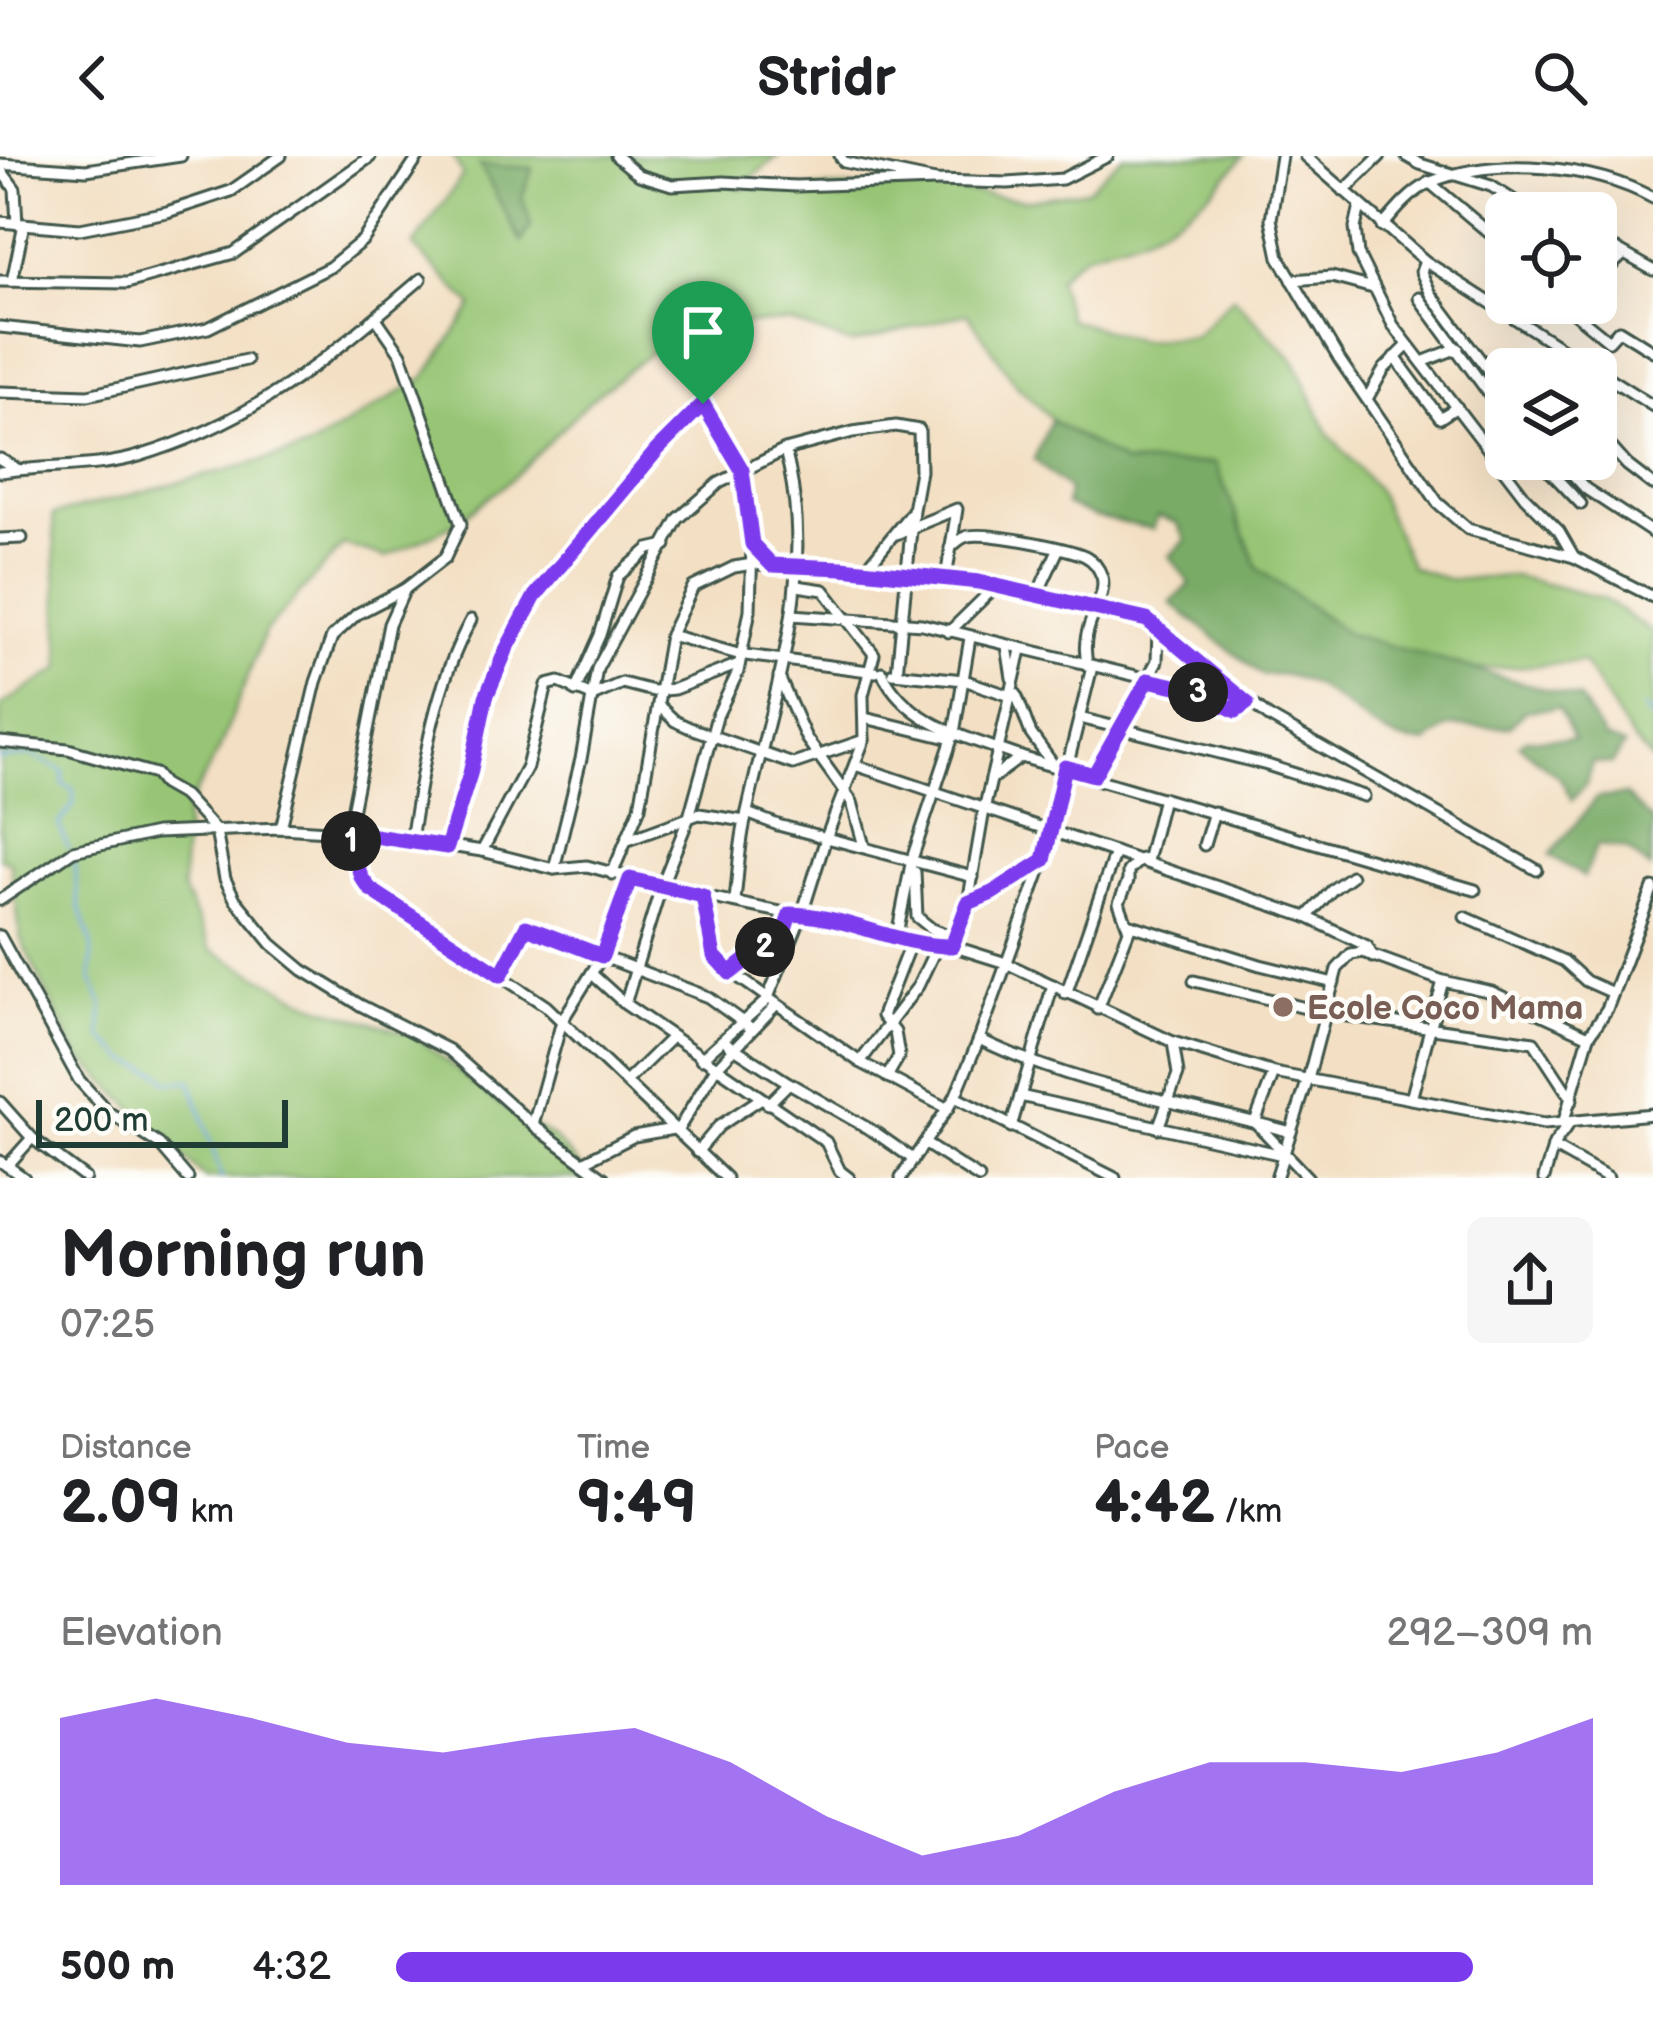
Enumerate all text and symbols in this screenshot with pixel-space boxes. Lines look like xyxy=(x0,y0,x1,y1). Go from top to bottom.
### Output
icon: back xyxy=(60,45,126,111)
icon: search xyxy=(1527,45,1593,111)
text: Stridr xyxy=(757,46,896,111)
map controls xyxy=(1485,192,1617,480)
button: locate xyxy=(1485,192,1617,324)
pin xyxy=(652,281,754,404)
icon: arrive xyxy=(670,299,736,365)
button: layers xyxy=(1485,348,1617,480)
pin: 3 xyxy=(1168,662,1228,722)
text: 3 xyxy=(1188,672,1208,712)
pin: 1 xyxy=(321,811,381,871)
text: 1 xyxy=(344,821,358,861)
pin: 2 xyxy=(735,917,795,977)
text: 2 xyxy=(755,927,775,967)
place label: Ecole Coco Mama xyxy=(1307,989,1583,1029)
marker: Ecole Coco Mama xyxy=(1270,994,1296,1020)
scale bar xyxy=(36,1094,288,1147)
text: 200 m xyxy=(54,1101,148,1141)
text: Morning run xyxy=(60,1217,426,1296)
button: share xyxy=(1467,1217,1593,1343)
text: 07:25 xyxy=(60,1302,155,1349)
text: Distance xyxy=(60,1428,192,1468)
text: Time xyxy=(577,1428,650,1468)
text: Pace xyxy=(1094,1428,1169,1468)
text: 2.09 xyxy=(60,1468,182,1540)
text: 9:49 xyxy=(577,1468,697,1540)
text: 4:42 xyxy=(1094,1468,1215,1540)
text: km xyxy=(182,1492,234,1532)
text: /km xyxy=(1215,1492,1282,1532)
text: Elevation xyxy=(60,1610,223,1657)
text: 292–309 m xyxy=(1386,1610,1593,1657)
text: 500 m xyxy=(60,1944,175,1991)
text: 4:32 xyxy=(252,1944,331,1991)

